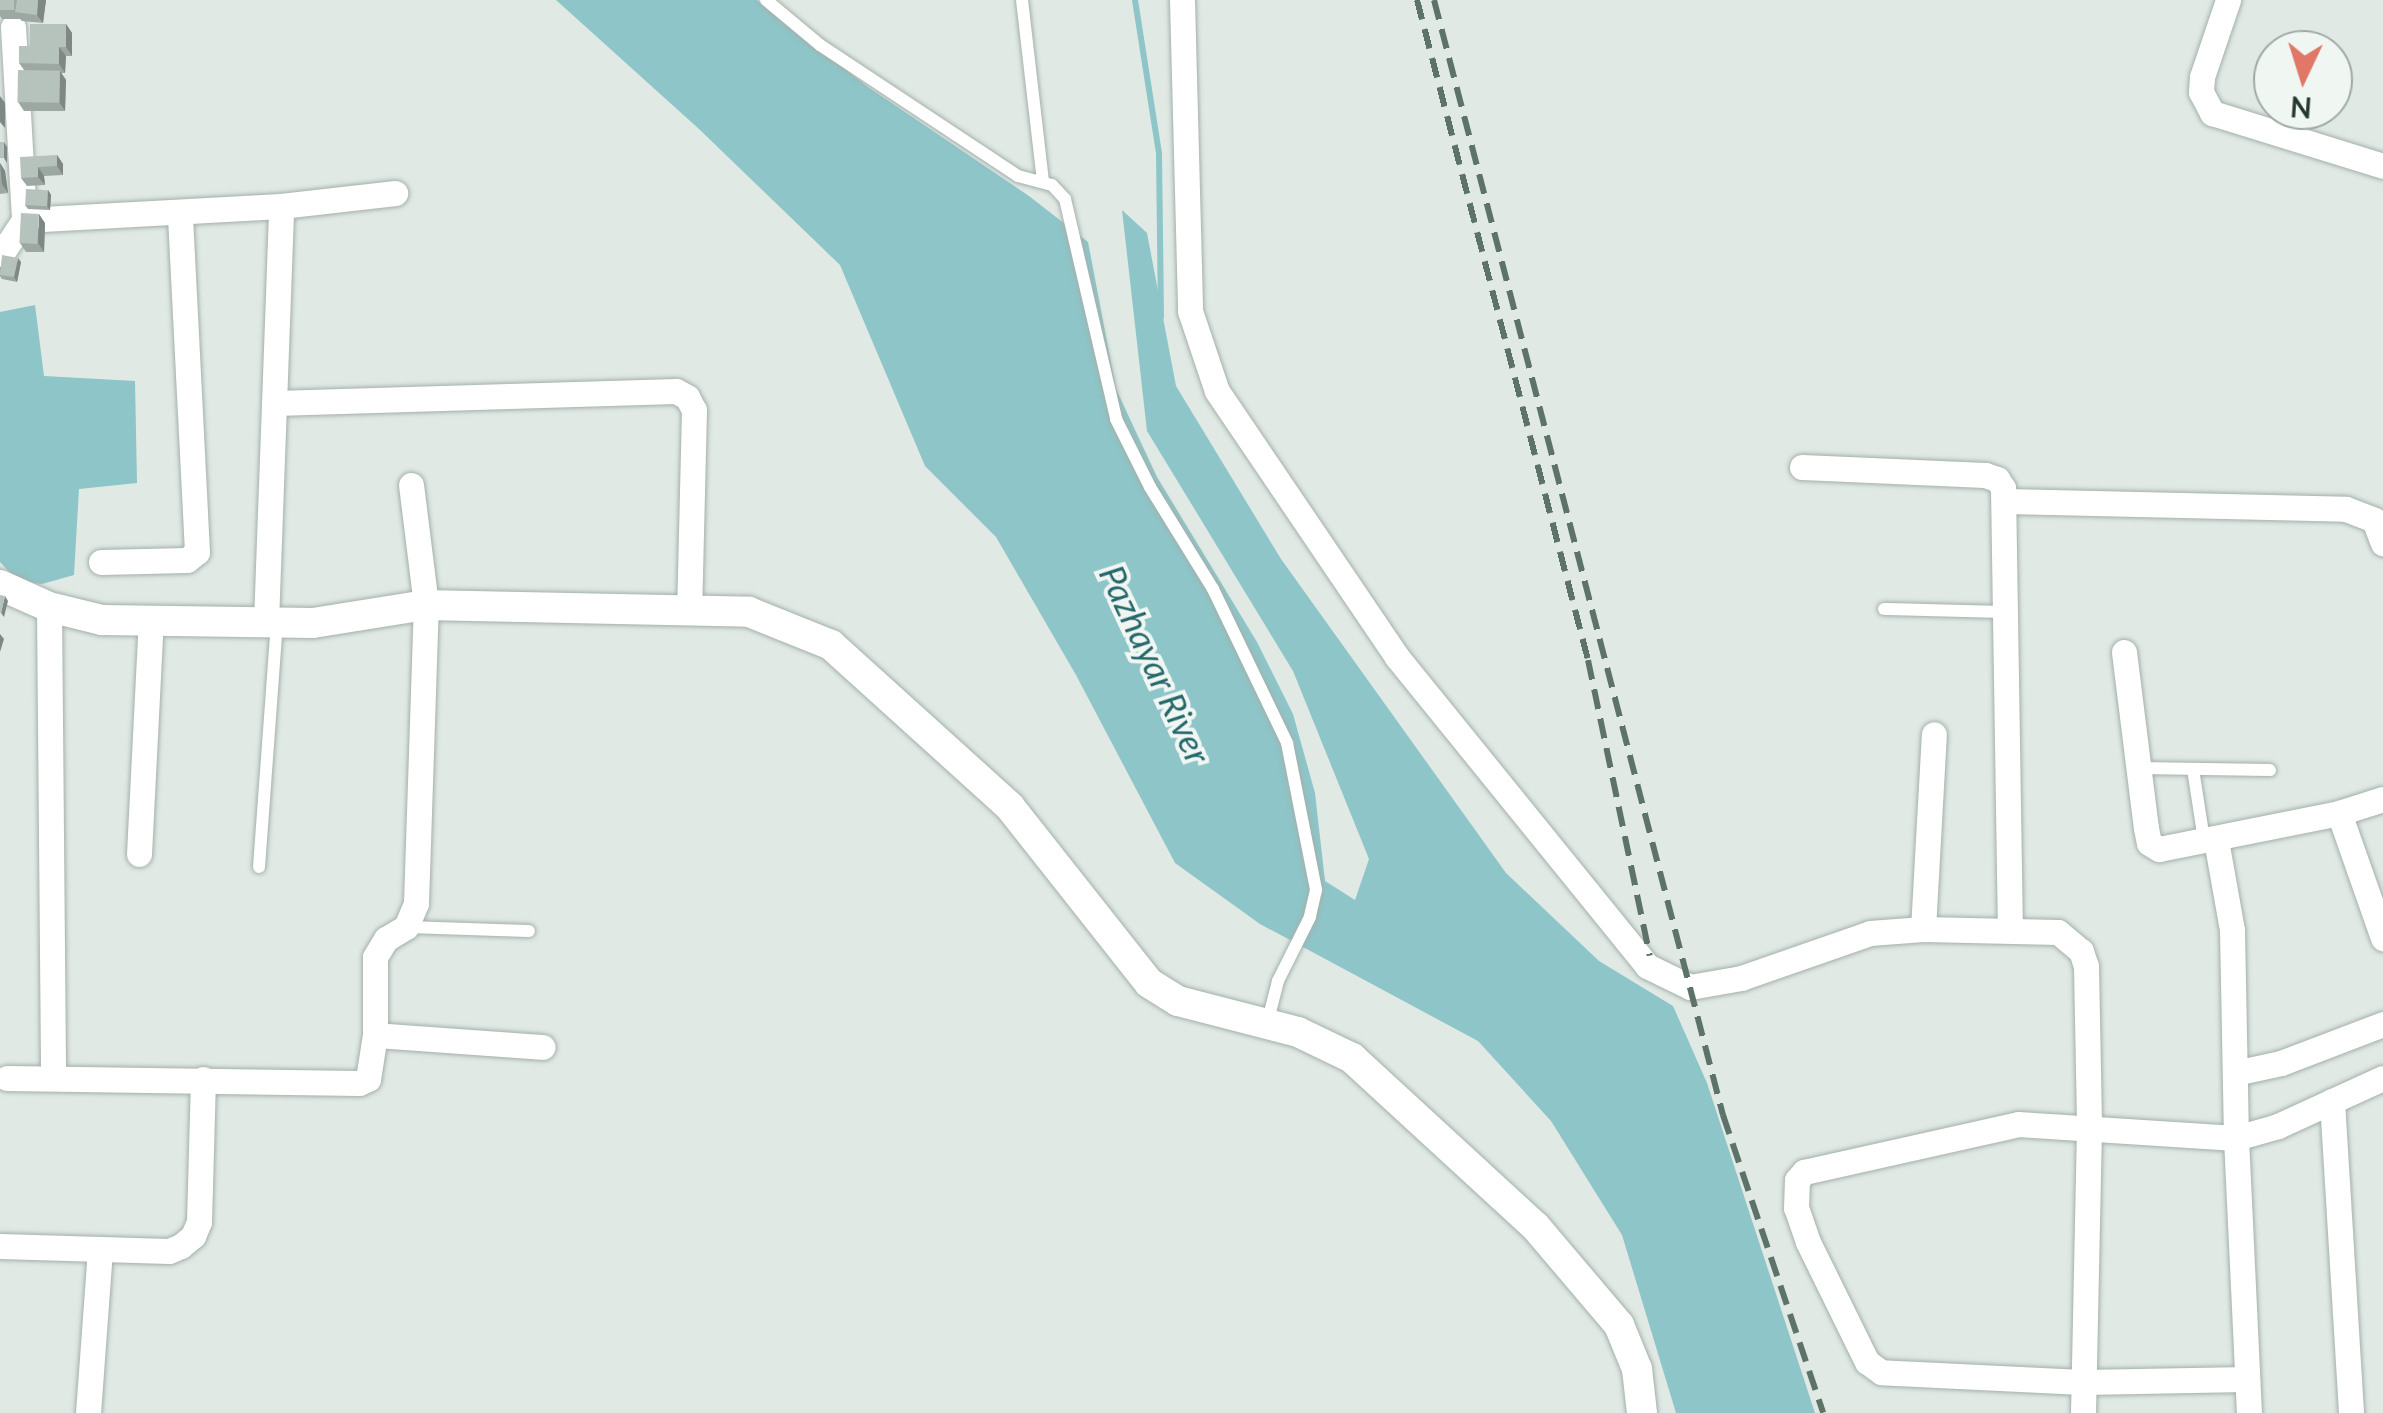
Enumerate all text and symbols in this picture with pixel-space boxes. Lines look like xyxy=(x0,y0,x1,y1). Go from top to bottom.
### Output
north arrow xyxy=(2253,30,2353,130)
text: N xyxy=(2289,90,2313,126)
water label: Pazhayar River xyxy=(1092,558,1220,770)

